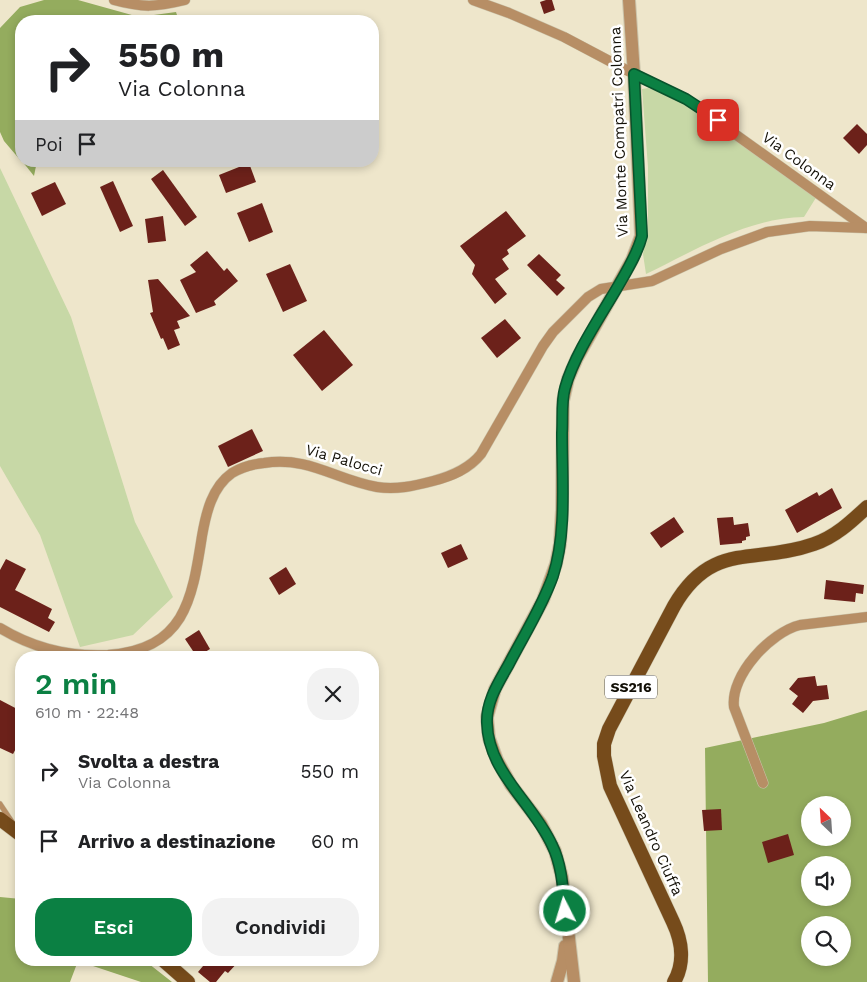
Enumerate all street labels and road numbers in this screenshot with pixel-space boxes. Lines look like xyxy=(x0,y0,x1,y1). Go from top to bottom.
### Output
street label: Via Monte Compatri Colonna xyxy=(606,26,632,238)
street label: Via Colonna xyxy=(759,128,840,194)
street label: Via Palocci xyxy=(304,440,384,480)
road number: SS216 xyxy=(605,676,657,699)
street label: Via Leandro Ciuffa xyxy=(615,768,687,899)

